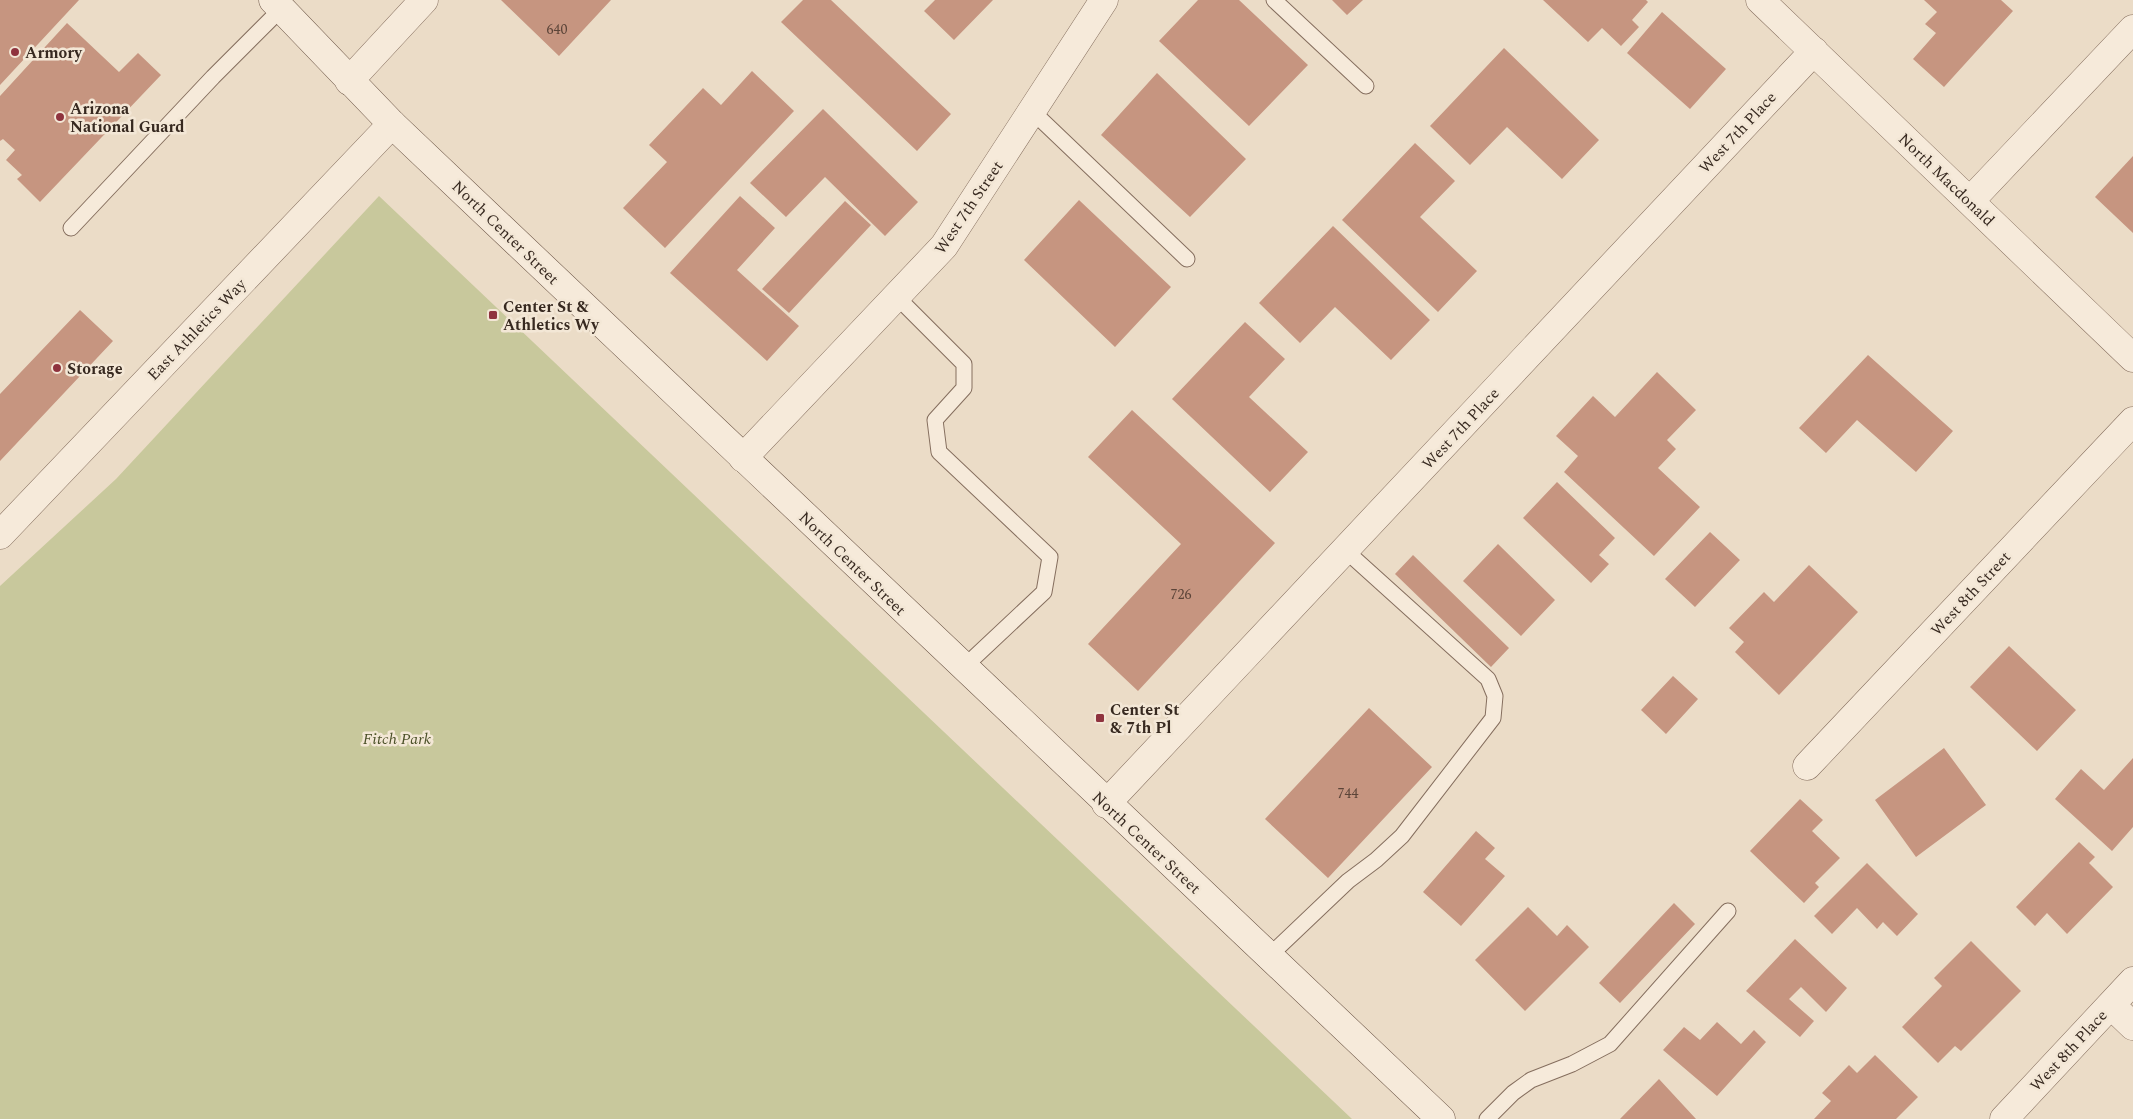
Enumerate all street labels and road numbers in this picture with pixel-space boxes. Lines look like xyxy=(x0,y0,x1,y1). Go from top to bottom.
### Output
street label: West 7th Place xyxy=(1693,86,1782,179)
street label: North Macdonald xyxy=(1893,127,2000,232)
street label: West 7th Street xyxy=(929,156,1009,259)
street label: North Center Street xyxy=(446,175,565,291)
street label: East Athletics Way xyxy=(142,272,253,386)
street label: West 7th Place xyxy=(1416,382,1505,475)
street label: North Center Street xyxy=(793,506,912,622)
street label: West 8th Street xyxy=(1925,546,2017,642)
street label: North Center Street xyxy=(1087,786,1206,900)
street label: West 8th Place xyxy=(2024,1004,2113,1097)

